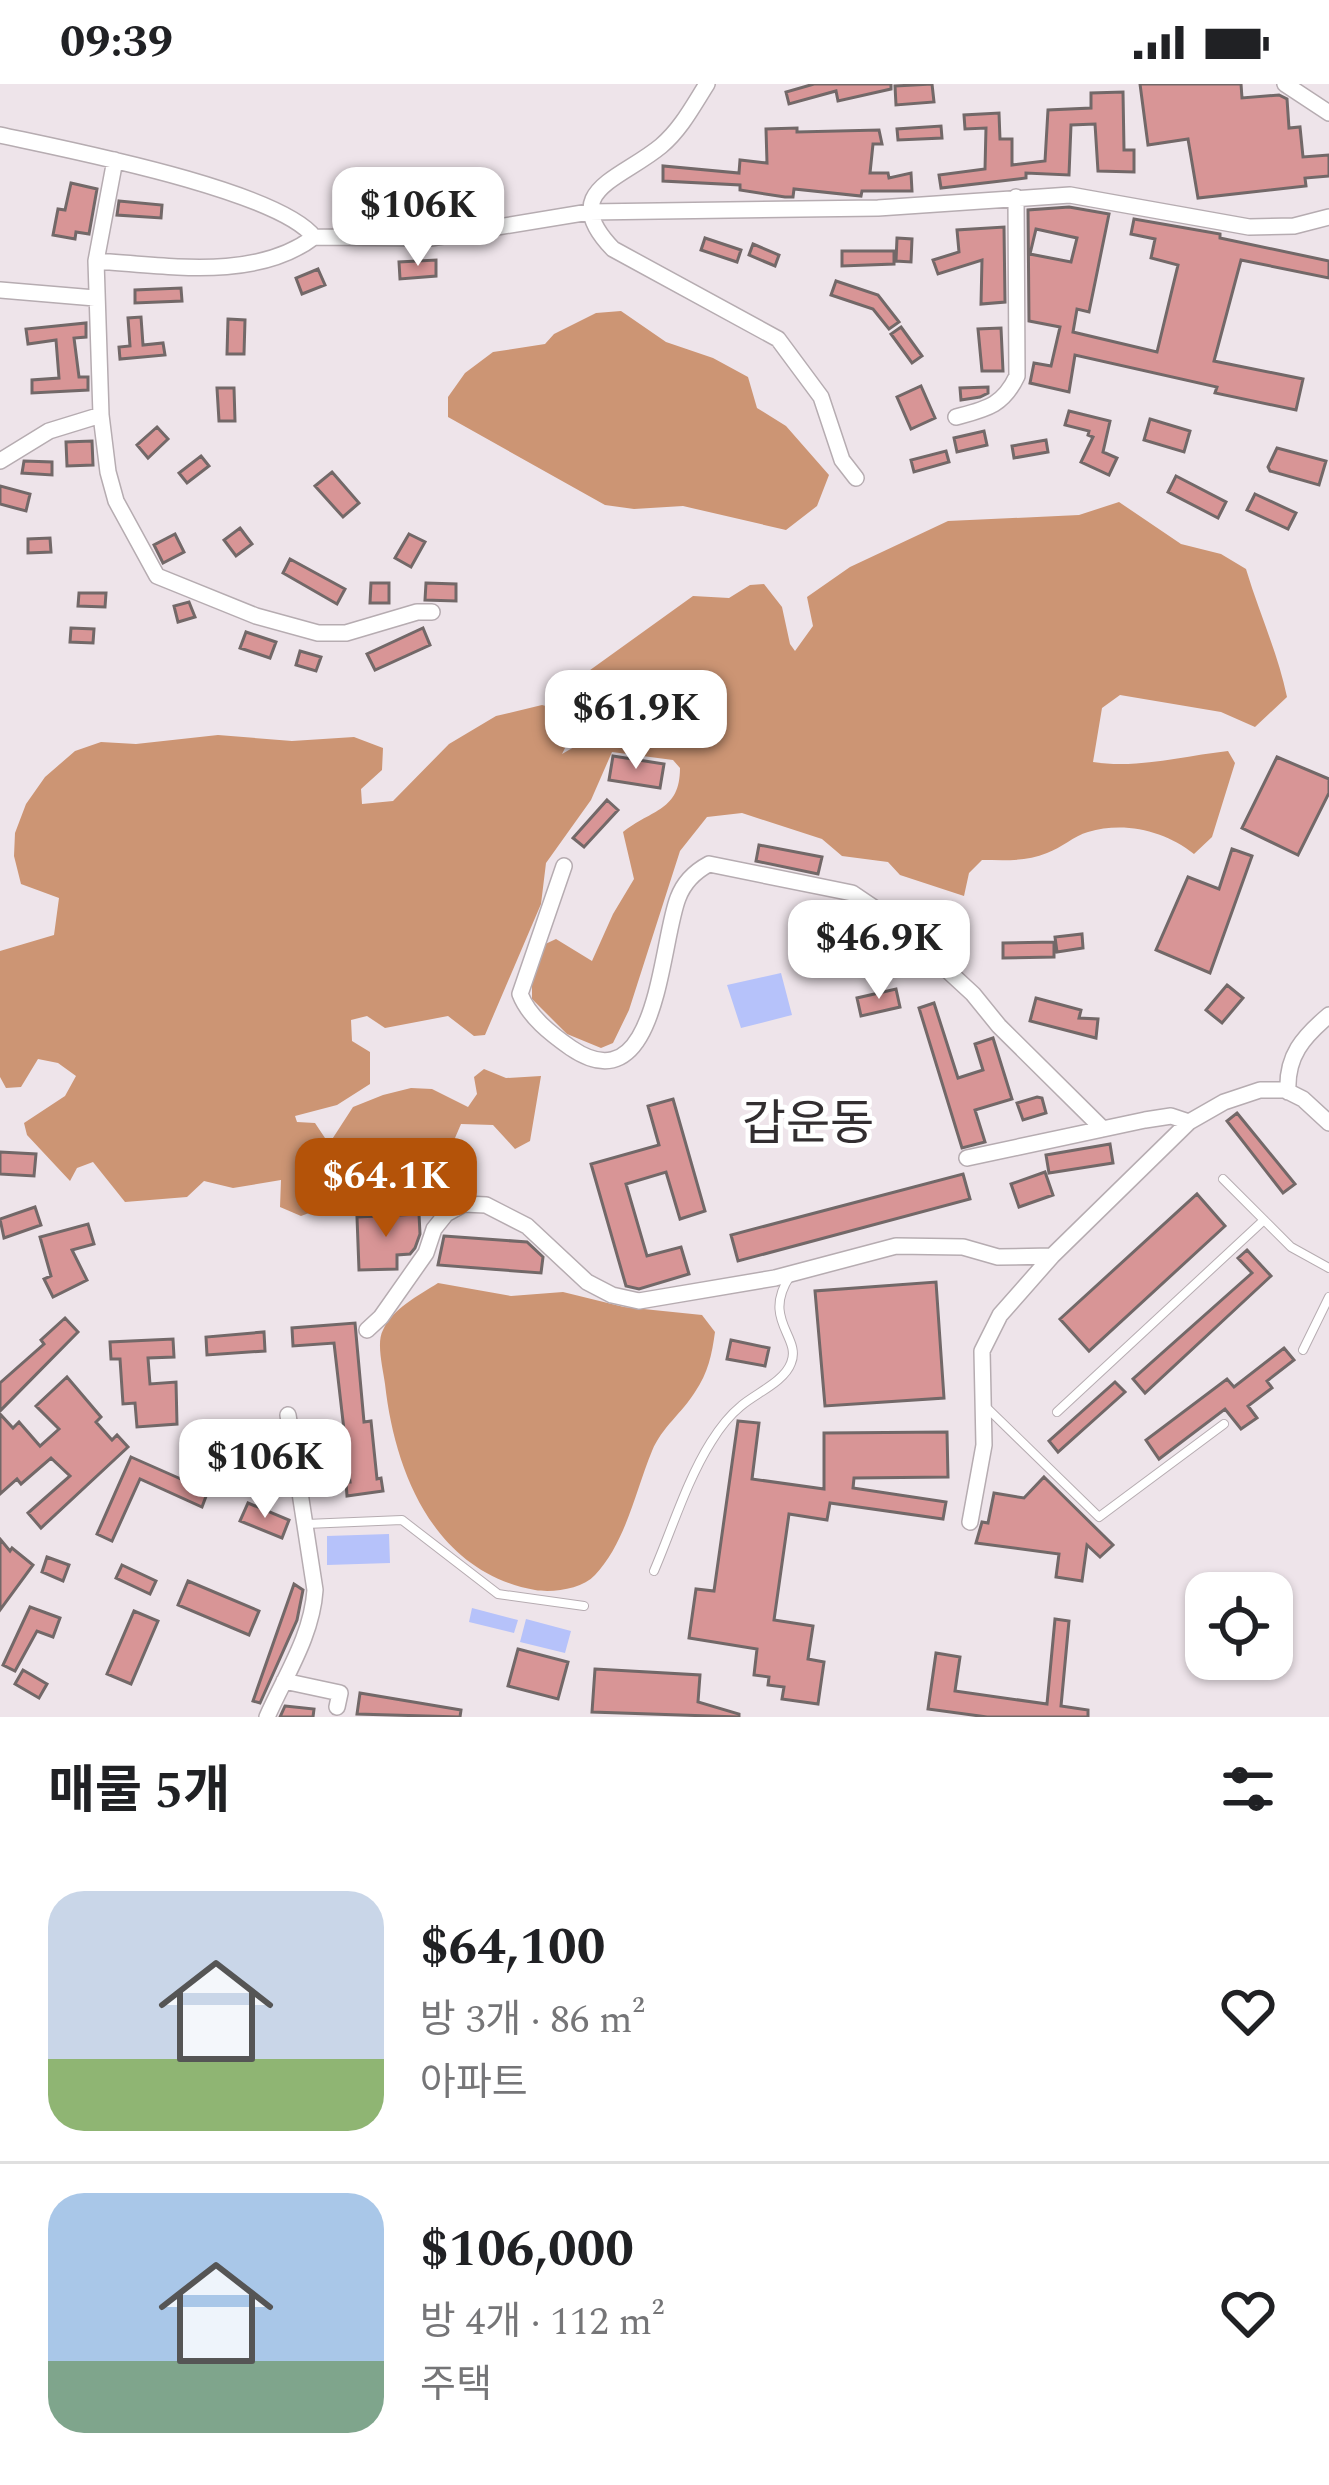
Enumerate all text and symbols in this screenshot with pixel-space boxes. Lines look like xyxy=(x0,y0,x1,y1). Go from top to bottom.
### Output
text: 09:39 xyxy=(60,8,173,77)
pin: $106K xyxy=(334,167,502,269)
text: $106K xyxy=(359,176,477,235)
pin: $61.9K xyxy=(538,670,734,772)
text: $61.9K xyxy=(572,679,700,738)
pin: $46.9K xyxy=(781,900,977,1002)
text: $46.9K xyxy=(815,909,943,968)
district label: 갑운동 xyxy=(742,1088,874,1161)
pin: $64.1K xyxy=(288,1138,484,1240)
text: $64.1K xyxy=(322,1147,450,1206)
pin: $106K xyxy=(181,1419,349,1521)
text: $106K xyxy=(206,1428,324,1487)
map controls xyxy=(1185,1572,1293,1680)
button: locate xyxy=(1185,1572,1293,1680)
text: 매물 5개 xyxy=(48,1753,230,1831)
icon: filters xyxy=(1215,1756,1281,1822)
text: $64,100 xyxy=(420,1909,605,1987)
icon: home xyxy=(144,1939,288,2083)
icon: heart xyxy=(1215,1978,1281,2044)
text: 방 3개 · 86 m² xyxy=(420,1991,645,2050)
text: 아파트 xyxy=(420,2054,528,2113)
text: $106,000 xyxy=(420,2211,634,2289)
icon: home xyxy=(144,2241,288,2385)
icon: heart xyxy=(1215,2280,1281,2346)
text: 방 4개 · 112 m² xyxy=(420,2293,664,2352)
text: 주택 xyxy=(420,2356,492,2415)

